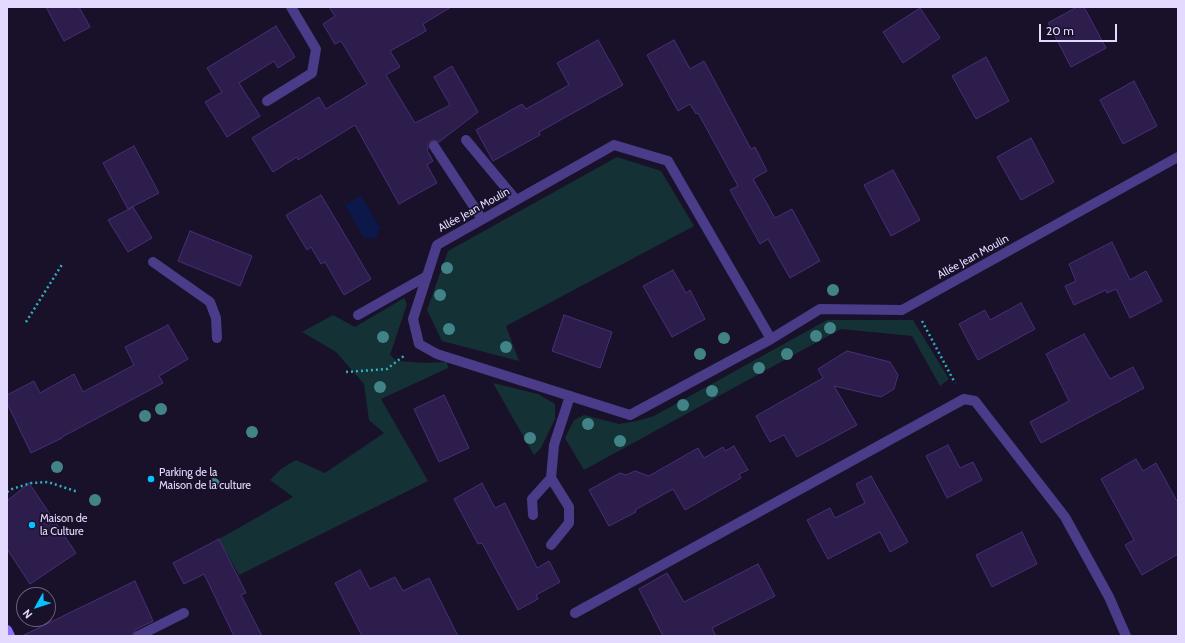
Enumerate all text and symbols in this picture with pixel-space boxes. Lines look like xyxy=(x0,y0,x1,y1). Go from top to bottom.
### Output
scale bar xyxy=(1041,16,1119,42)
text: 20 m xyxy=(1046,23,1074,38)
street label: Allée Jean Moulin xyxy=(436,185,512,235)
street label: Allée Jean Moulin xyxy=(935,232,1011,282)
place label: Parking de la Maison de la culture xyxy=(159,466,251,492)
marker: Parking de la Maison de la culture xyxy=(146,474,156,484)
place label: Maison de la Culture xyxy=(40,512,87,538)
marker: Maison de la Culture xyxy=(27,520,37,530)
north arrow xyxy=(16,587,56,627)
text: N xyxy=(20,606,35,621)

